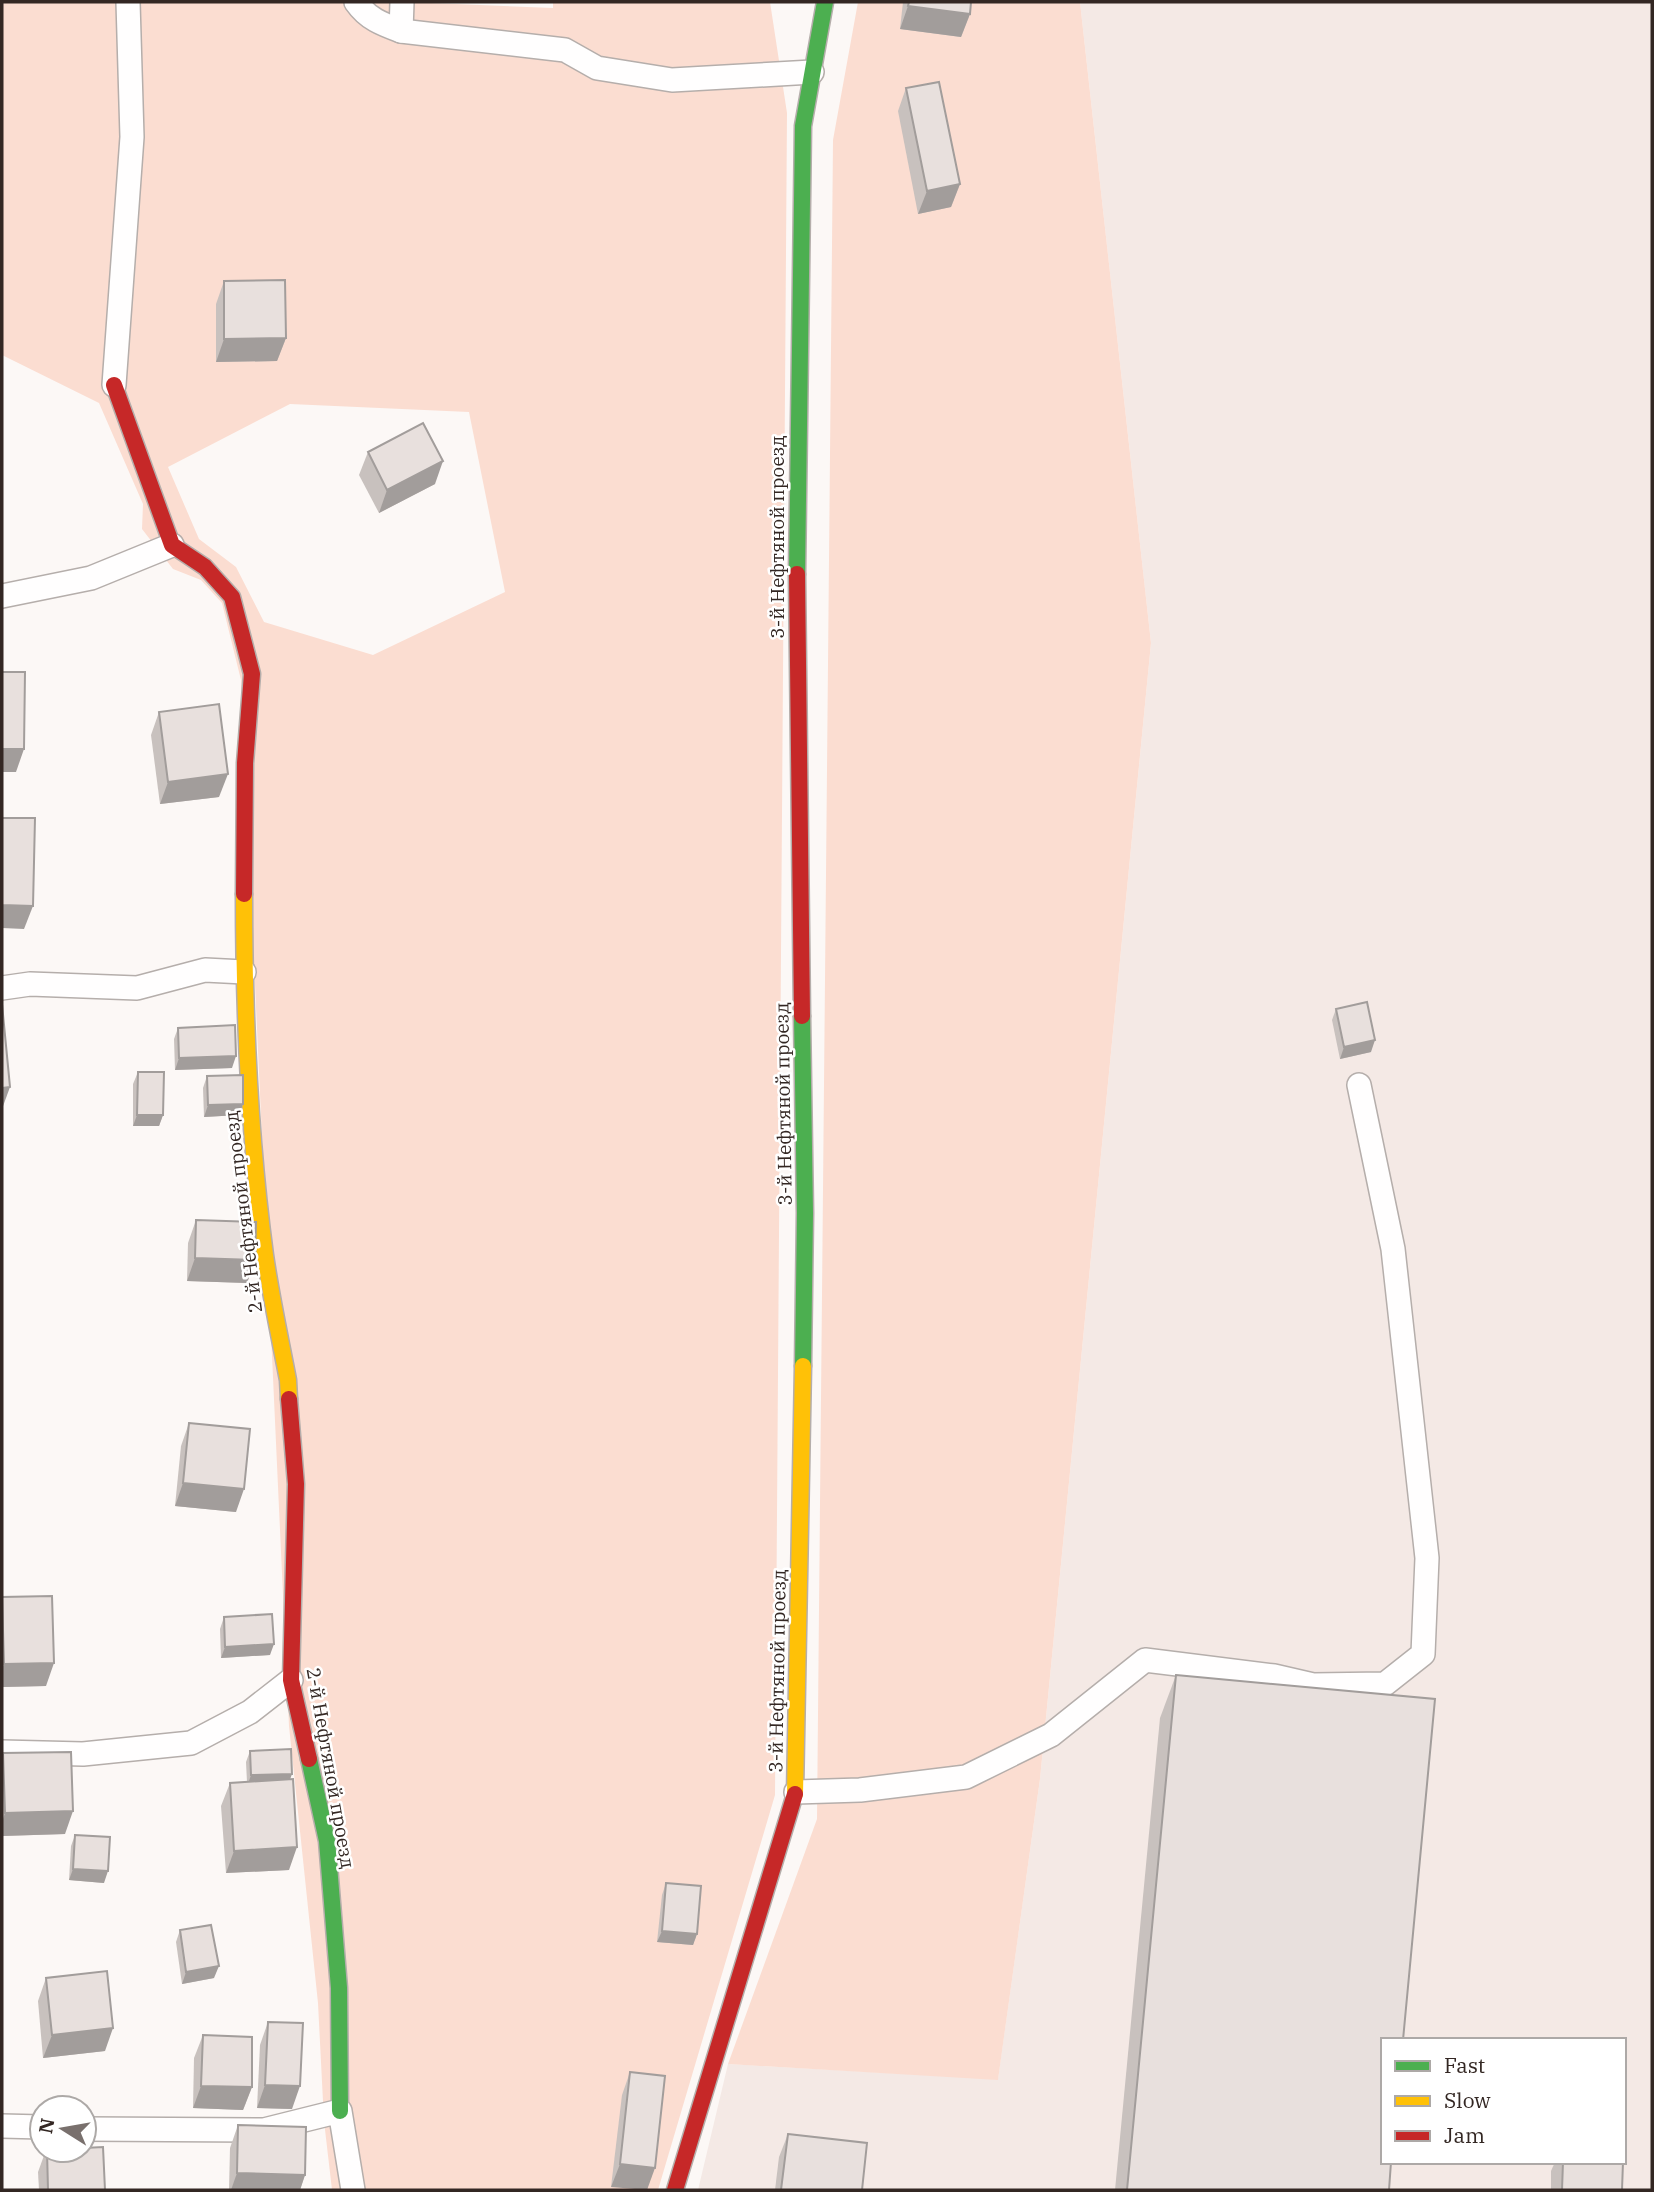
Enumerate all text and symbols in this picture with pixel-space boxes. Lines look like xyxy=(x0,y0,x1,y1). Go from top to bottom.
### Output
street label: 3-й Нефтяной проезд xyxy=(765,435,789,639)
street label: 3-й Нефтяной проезд xyxy=(769,1002,797,1206)
street label: 2-й Нефтяной проезд xyxy=(219,1110,267,1314)
street label: 3-й Нефтяной проезд xyxy=(763,1569,791,1773)
street label: 2-й Нефтяной проезд xyxy=(302,1666,360,1870)
legend xyxy=(1381,2038,1626,2164)
text: Fast xyxy=(1444,2051,1485,2079)
text: Slow xyxy=(1444,2086,1491,2114)
north arrow xyxy=(28,2094,98,2164)
text: N xyxy=(33,2116,60,2135)
text: Jam xyxy=(1444,2121,1485,2149)

